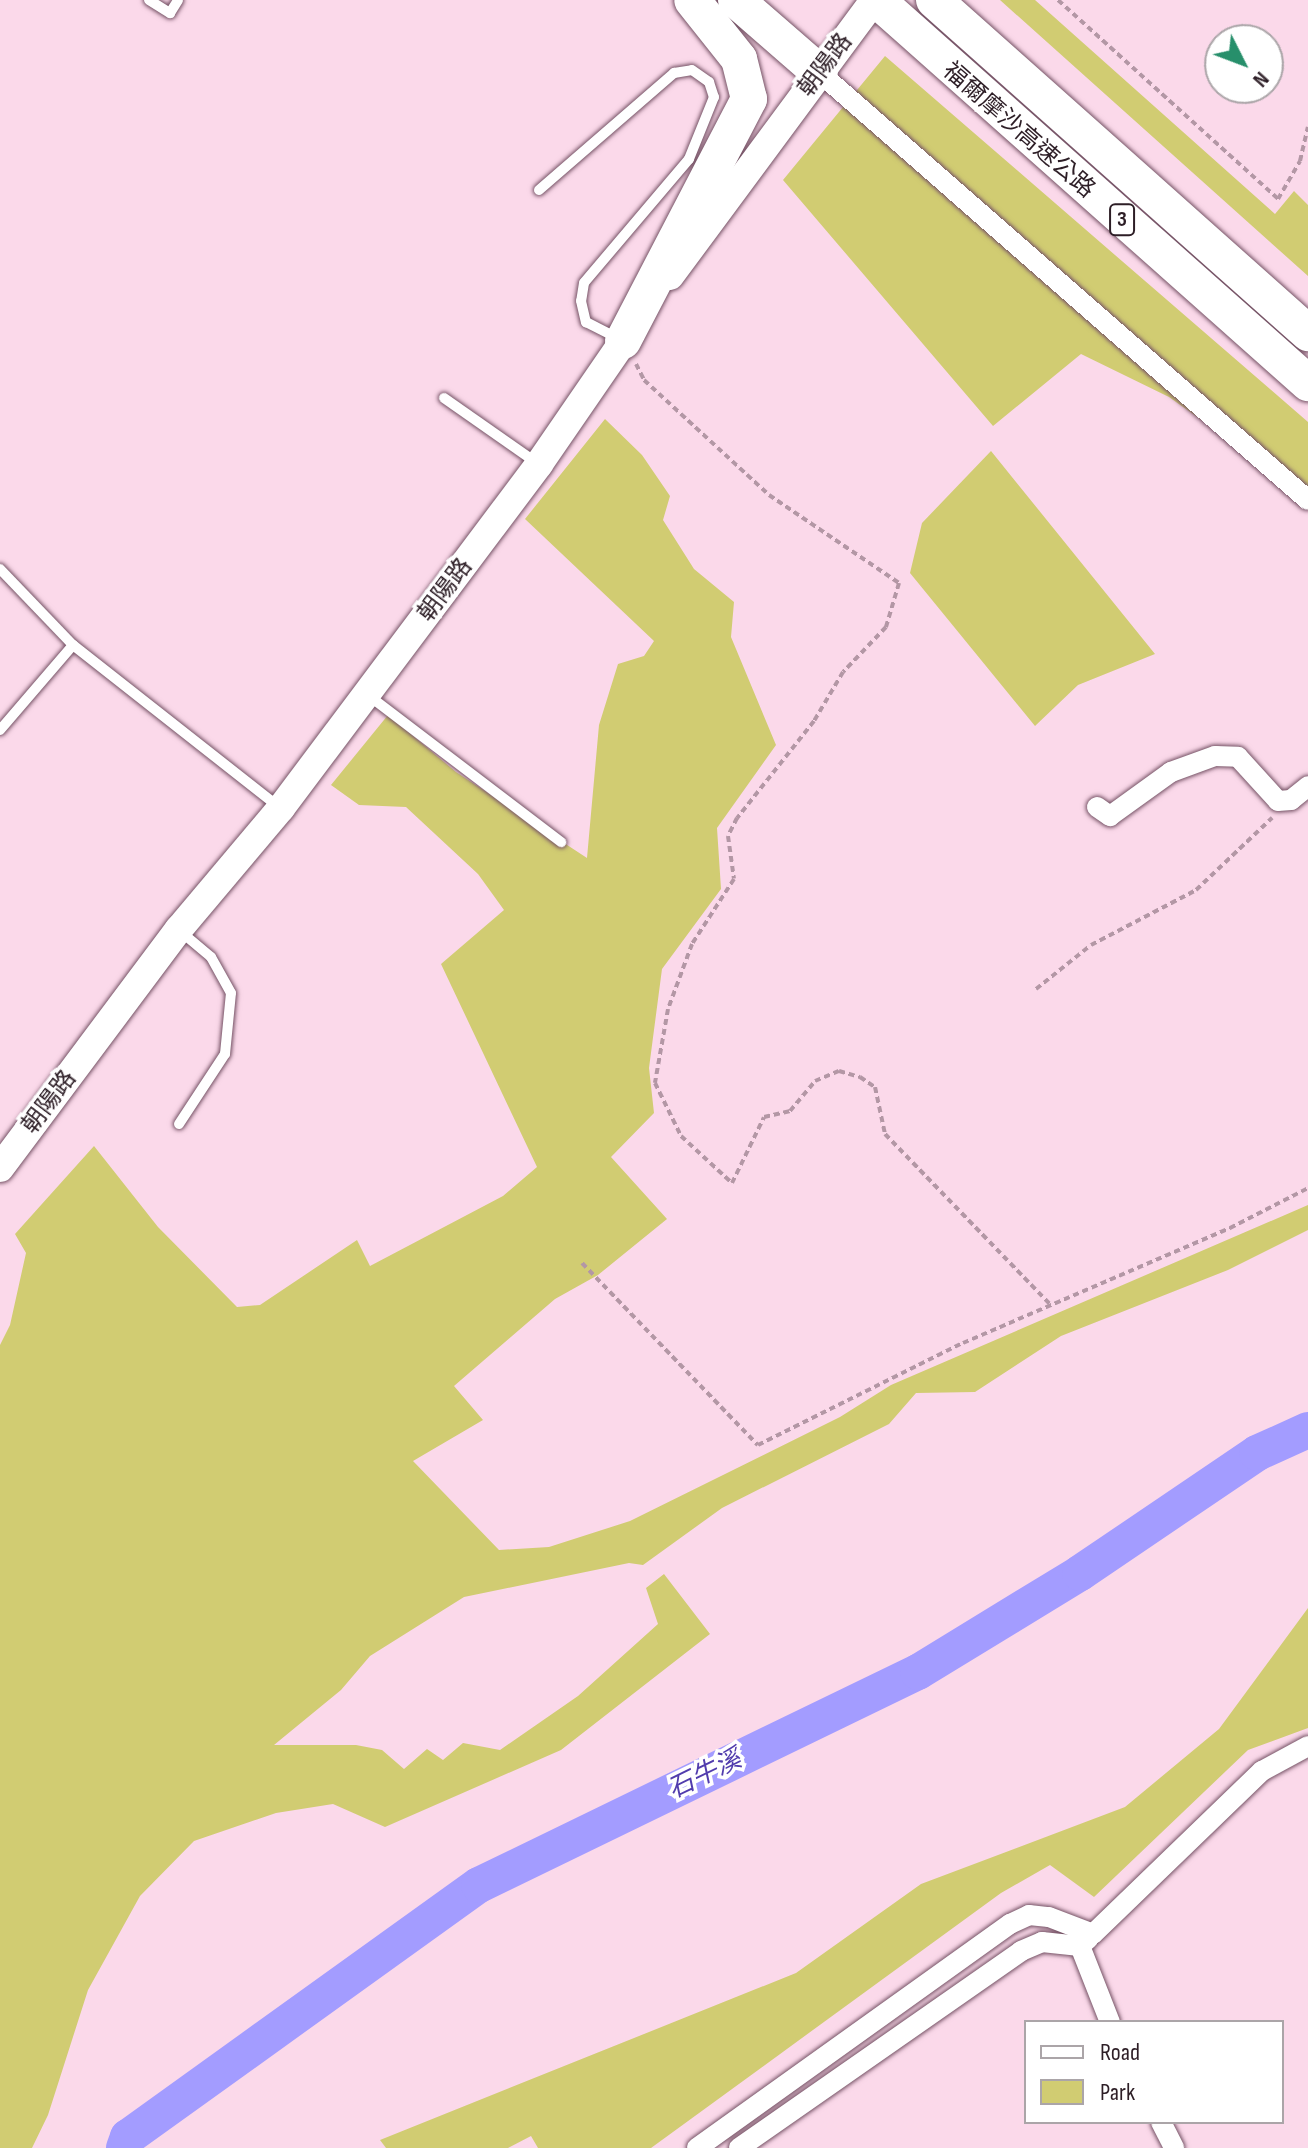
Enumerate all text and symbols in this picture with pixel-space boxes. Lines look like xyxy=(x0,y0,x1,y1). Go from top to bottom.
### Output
north arrow xyxy=(1204,24,1284,104)
street label: 朝陽路 xyxy=(792,28,858,102)
street label: 福爾摩沙高速公路 xyxy=(937,56,1101,204)
text: N xyxy=(1247,66,1275,92)
road number: 3 xyxy=(1108,202,1136,238)
street label: 朝陽路 xyxy=(412,553,478,627)
street label: 朝陽路 xyxy=(16,1065,82,1139)
water label: 石牛溪 xyxy=(663,1744,747,1806)
legend xyxy=(1024,2020,1284,2124)
text: Road xyxy=(1100,2038,1140,2067)
text: Park xyxy=(1100,2078,1135,2107)

